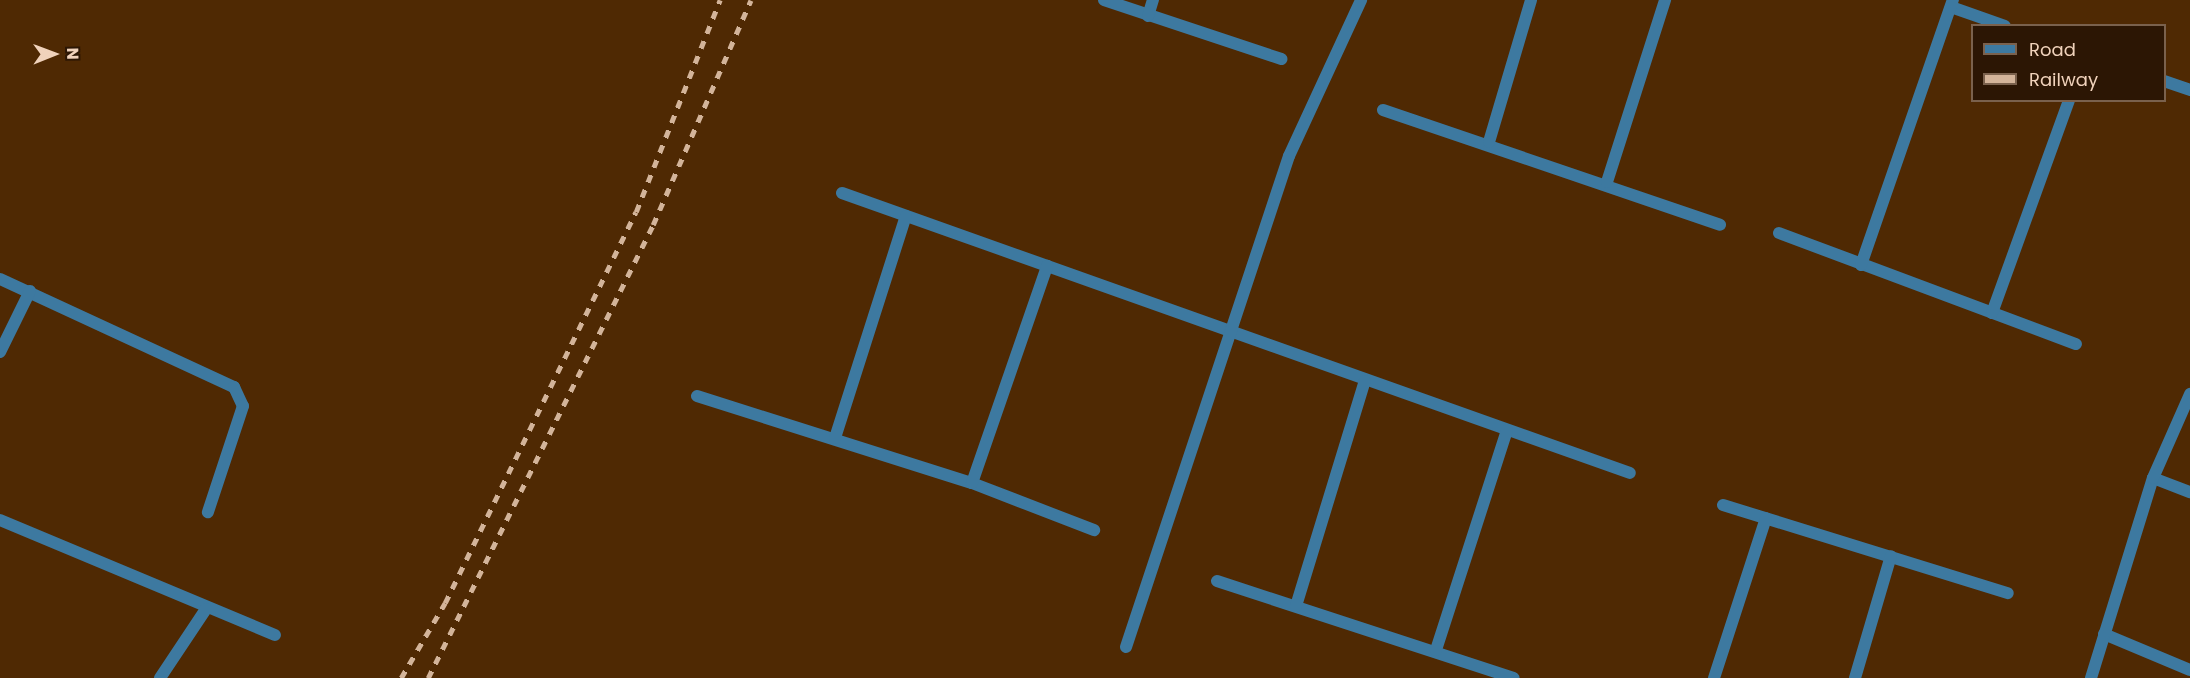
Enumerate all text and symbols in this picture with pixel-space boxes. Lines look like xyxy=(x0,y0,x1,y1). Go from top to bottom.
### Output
north arrow xyxy=(24,24,84,84)
legend xyxy=(1971,24,2166,102)
text: Road xyxy=(2029,37,2076,62)
text: N xyxy=(61,47,84,60)
text: Railway xyxy=(2029,67,2098,92)

